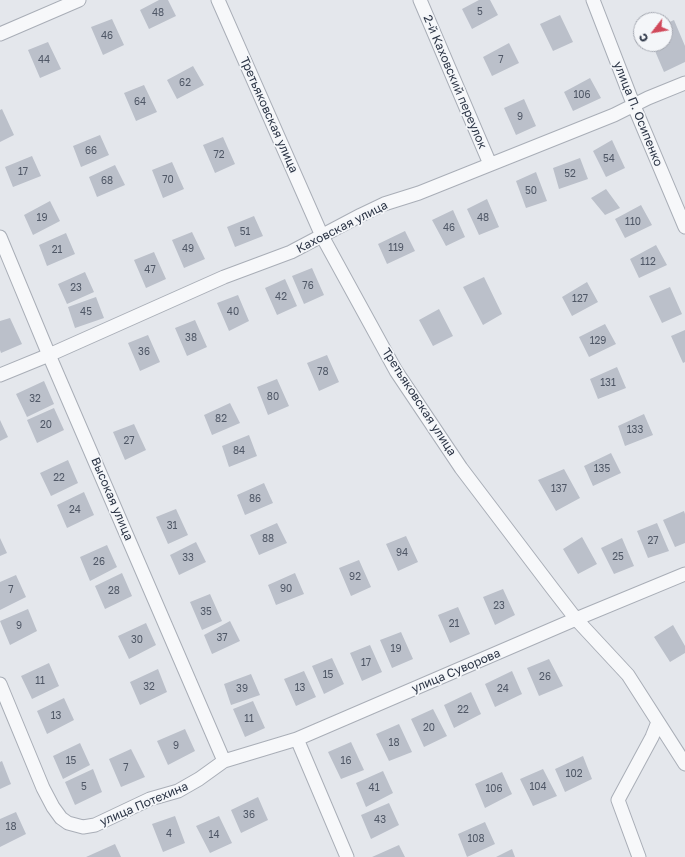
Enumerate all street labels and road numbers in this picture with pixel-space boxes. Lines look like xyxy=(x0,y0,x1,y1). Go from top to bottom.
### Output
street label: 2-й Каховский переулок xyxy=(420,13,490,151)
street label: Третьяковская улица xyxy=(237,55,301,175)
street label: улица П. Осипенко xyxy=(610,59,666,169)
street label: Каховская улица xyxy=(294,198,390,256)
street label: Третьяковская улица xyxy=(379,346,459,458)
street label: Высокая улица xyxy=(88,455,136,543)
street label: улица Суворова xyxy=(409,646,503,696)
street label: улица Потехина xyxy=(98,779,190,829)

